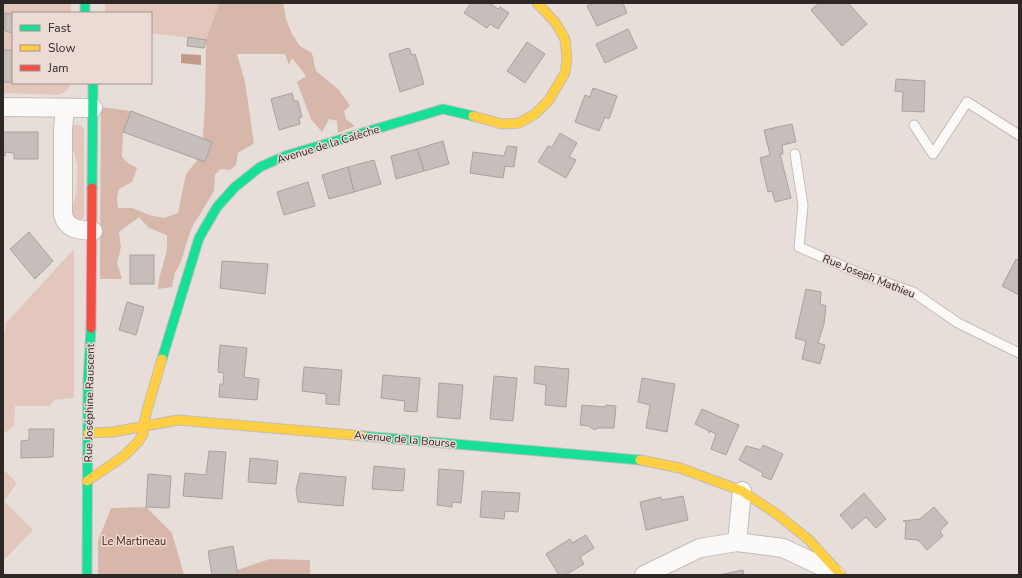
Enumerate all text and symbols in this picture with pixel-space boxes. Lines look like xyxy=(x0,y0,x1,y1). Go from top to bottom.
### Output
legend xyxy=(12,12,152,84)
text: Fast xyxy=(48,20,71,36)
text: Slow xyxy=(48,40,76,56)
text: Jam xyxy=(47,60,69,76)
street label: Avenue de la Calèche xyxy=(275,122,381,167)
street label: Rue Joseph Mathieu xyxy=(820,251,917,302)
street label: Rue Joséphine Rauscent xyxy=(81,343,98,463)
street label: Avenue de la Bourse xyxy=(353,428,457,451)
park label: Le Martineau xyxy=(102,534,166,549)

